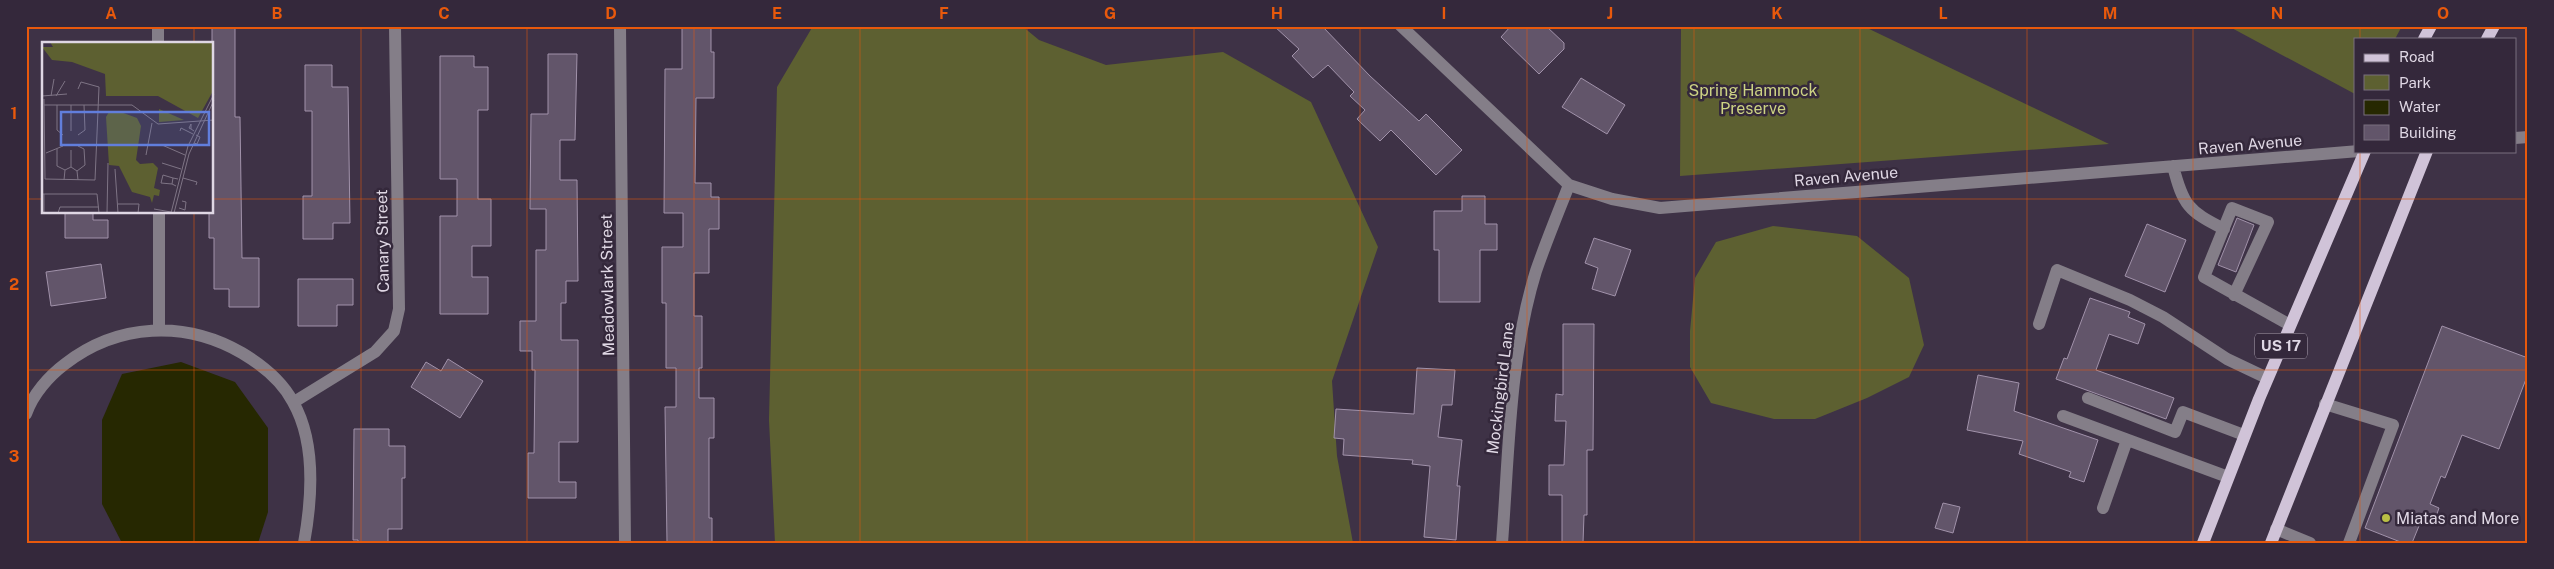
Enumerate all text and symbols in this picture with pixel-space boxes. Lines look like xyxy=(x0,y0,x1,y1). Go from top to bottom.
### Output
text: A xyxy=(105,4,117,23)
text: B xyxy=(272,4,283,23)
text: C xyxy=(438,4,450,23)
text: D xyxy=(605,4,617,23)
text: E xyxy=(772,4,782,23)
text: F xyxy=(939,4,949,23)
text: G xyxy=(1104,4,1116,23)
text: H xyxy=(1271,4,1283,23)
text: I xyxy=(1442,4,1446,23)
text: J xyxy=(1607,4,1613,23)
text: K xyxy=(1771,4,1783,23)
text: L xyxy=(1938,4,1948,23)
text: M xyxy=(2103,4,2117,23)
text: N xyxy=(2271,4,2283,23)
text: O xyxy=(2437,4,2449,23)
legend xyxy=(2354,38,2516,152)
inset map xyxy=(42,42,214,214)
text: Road xyxy=(2399,48,2435,65)
text: Park xyxy=(2399,74,2431,91)
park label: Spring Hammock Preserve xyxy=(1688,81,1818,118)
text: Water xyxy=(2399,98,2441,115)
text: 1 xyxy=(11,104,17,123)
text: Building xyxy=(2399,124,2457,141)
street label: Raven Avenue xyxy=(2197,130,2303,159)
street label: Raven Avenue xyxy=(1793,162,1899,191)
street label: Canary Street xyxy=(372,189,393,293)
street label: Meadowlark Street xyxy=(597,214,618,356)
text: 2 xyxy=(9,275,19,294)
street label: Mockingbird Lane xyxy=(1483,321,1518,455)
road number: US 17 xyxy=(2255,334,2307,358)
text: 3 xyxy=(9,447,19,466)
place label: Miatas and More xyxy=(2396,509,2519,528)
marker: Miatas and More xyxy=(2380,512,2392,524)

